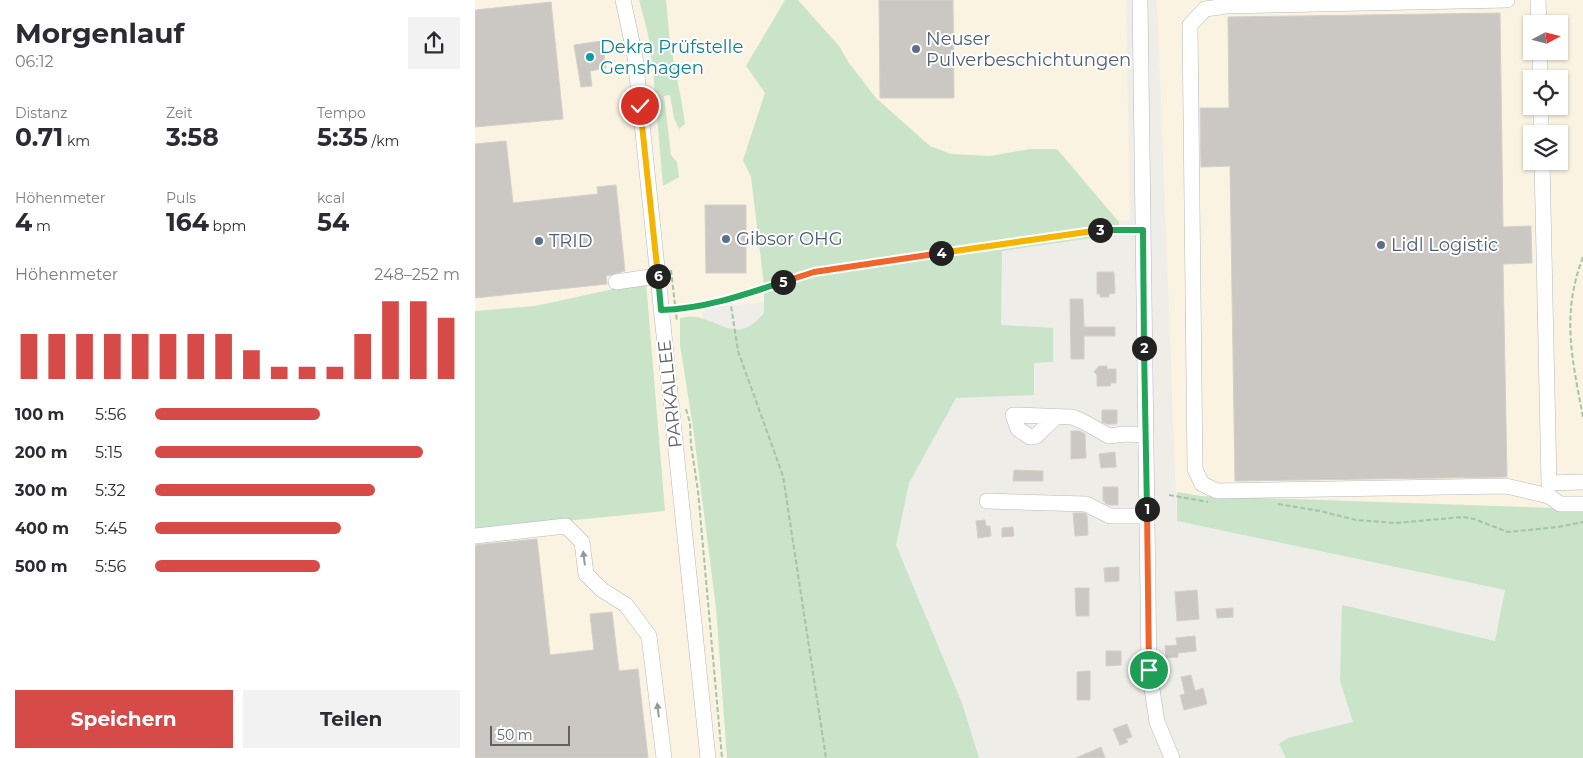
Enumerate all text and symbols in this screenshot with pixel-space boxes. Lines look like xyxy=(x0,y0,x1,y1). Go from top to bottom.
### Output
north arrow xyxy=(1523,15,1567,60)
map controls xyxy=(1523,15,1568,170)
text: Morgenlauf xyxy=(15,16,184,50)
button: share xyxy=(408,17,460,69)
place label: Neuser Pulverbeschichtungen xyxy=(926,28,1131,71)
place label: Dekra Prüfstelle Genshagen xyxy=(600,36,743,79)
marker: Neuser Pulverbeschichtungen xyxy=(910,43,922,55)
marker: Dekra Prüfstelle Genshagen xyxy=(584,51,596,63)
text: 06:12 xyxy=(15,52,54,71)
button: locate xyxy=(1523,70,1568,115)
pin xyxy=(619,85,661,127)
icon: check xyxy=(626,92,654,120)
text: Distanz xyxy=(15,104,67,122)
text: Zeit xyxy=(166,104,193,122)
text: Tempo xyxy=(317,104,366,122)
text: 0.71 xyxy=(15,122,63,152)
text: 3:58 xyxy=(166,122,219,152)
text: 5:35 xyxy=(317,122,368,152)
button: layers xyxy=(1523,125,1568,170)
text: km xyxy=(63,132,90,150)
text: /km xyxy=(368,132,399,150)
text: Höhenmeter xyxy=(15,189,105,207)
text: Puls xyxy=(166,189,196,207)
text: kcal xyxy=(317,189,345,207)
text: 4 xyxy=(15,207,32,237)
text: 164 xyxy=(166,207,209,237)
text: 54 xyxy=(317,207,349,237)
text: m xyxy=(32,217,51,235)
text: bpm xyxy=(209,217,246,235)
pin: 3 xyxy=(1087,218,1113,242)
text: 3 xyxy=(1096,221,1105,239)
place label: Gibsor OHG xyxy=(736,228,843,250)
place label: TRID xyxy=(549,230,593,252)
marker: Gibsor OHG xyxy=(720,233,732,245)
place label: Lidl Logistic xyxy=(1391,234,1498,256)
marker: TRID xyxy=(533,235,545,247)
marker: Lidl Logistic xyxy=(1375,239,1387,251)
pin: 4 xyxy=(929,240,953,266)
text: 4 xyxy=(937,244,946,262)
pin: 6 xyxy=(645,264,671,288)
text: Höhenmeter xyxy=(15,265,118,284)
text: 248–252 m xyxy=(374,265,460,284)
text: 6 xyxy=(654,267,663,285)
pin: 5 xyxy=(771,270,795,294)
text: 5 xyxy=(779,273,788,291)
pin: 2 xyxy=(1131,336,1157,360)
street label: PARKALLEE xyxy=(653,339,687,449)
text: 2 xyxy=(1140,339,1149,357)
text: 100 m xyxy=(15,405,64,424)
text: 5:56 xyxy=(95,405,126,424)
text: 200 m xyxy=(15,443,67,462)
text: 5:15 xyxy=(95,443,122,462)
text: 300 m xyxy=(15,481,68,500)
text: 5:32 xyxy=(95,481,125,500)
pin: 1 xyxy=(1135,496,1159,522)
text: 1 xyxy=(1145,500,1150,518)
text: 400 m xyxy=(15,519,69,538)
text: 5:45 xyxy=(95,519,127,538)
one-way arrow xyxy=(580,549,588,565)
text: 500 m xyxy=(15,557,68,576)
text: 5:56 xyxy=(95,557,126,576)
pin xyxy=(1128,649,1170,691)
icon: arrive xyxy=(1135,656,1163,684)
button: Speichern xyxy=(15,690,233,748)
button: Teilen xyxy=(243,690,460,748)
one-way arrow xyxy=(654,701,662,717)
scale bar xyxy=(490,723,570,746)
text: 50 m xyxy=(497,726,533,744)

